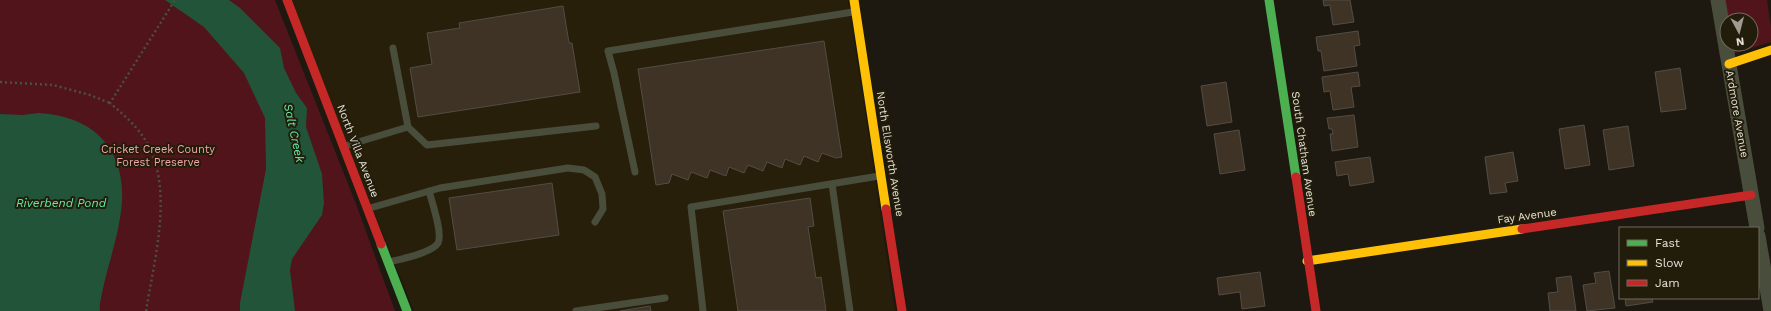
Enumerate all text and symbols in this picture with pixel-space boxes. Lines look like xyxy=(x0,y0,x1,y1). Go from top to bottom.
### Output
north arrow xyxy=(1719,12,1759,52)
text: N xyxy=(1735,34,1745,48)
street label: Ardmore Avenue xyxy=(1723,69,1751,159)
street label: North Ellsworth Avenue xyxy=(874,90,906,218)
street label: South Chatham Avenue xyxy=(1289,91,1319,217)
water label: Salt Creek xyxy=(281,102,307,164)
street label: North Villa Avenue xyxy=(334,103,382,199)
park label: Cricket Creek County Forest Preserve xyxy=(101,143,215,169)
water label: Riverbend Pond xyxy=(16,196,107,210)
street label: Fay Avenue xyxy=(1497,205,1557,227)
legend xyxy=(1619,227,1759,299)
text: Fast xyxy=(1655,236,1680,250)
text: Slow xyxy=(1655,256,1683,270)
text: Jam xyxy=(1655,276,1680,290)

